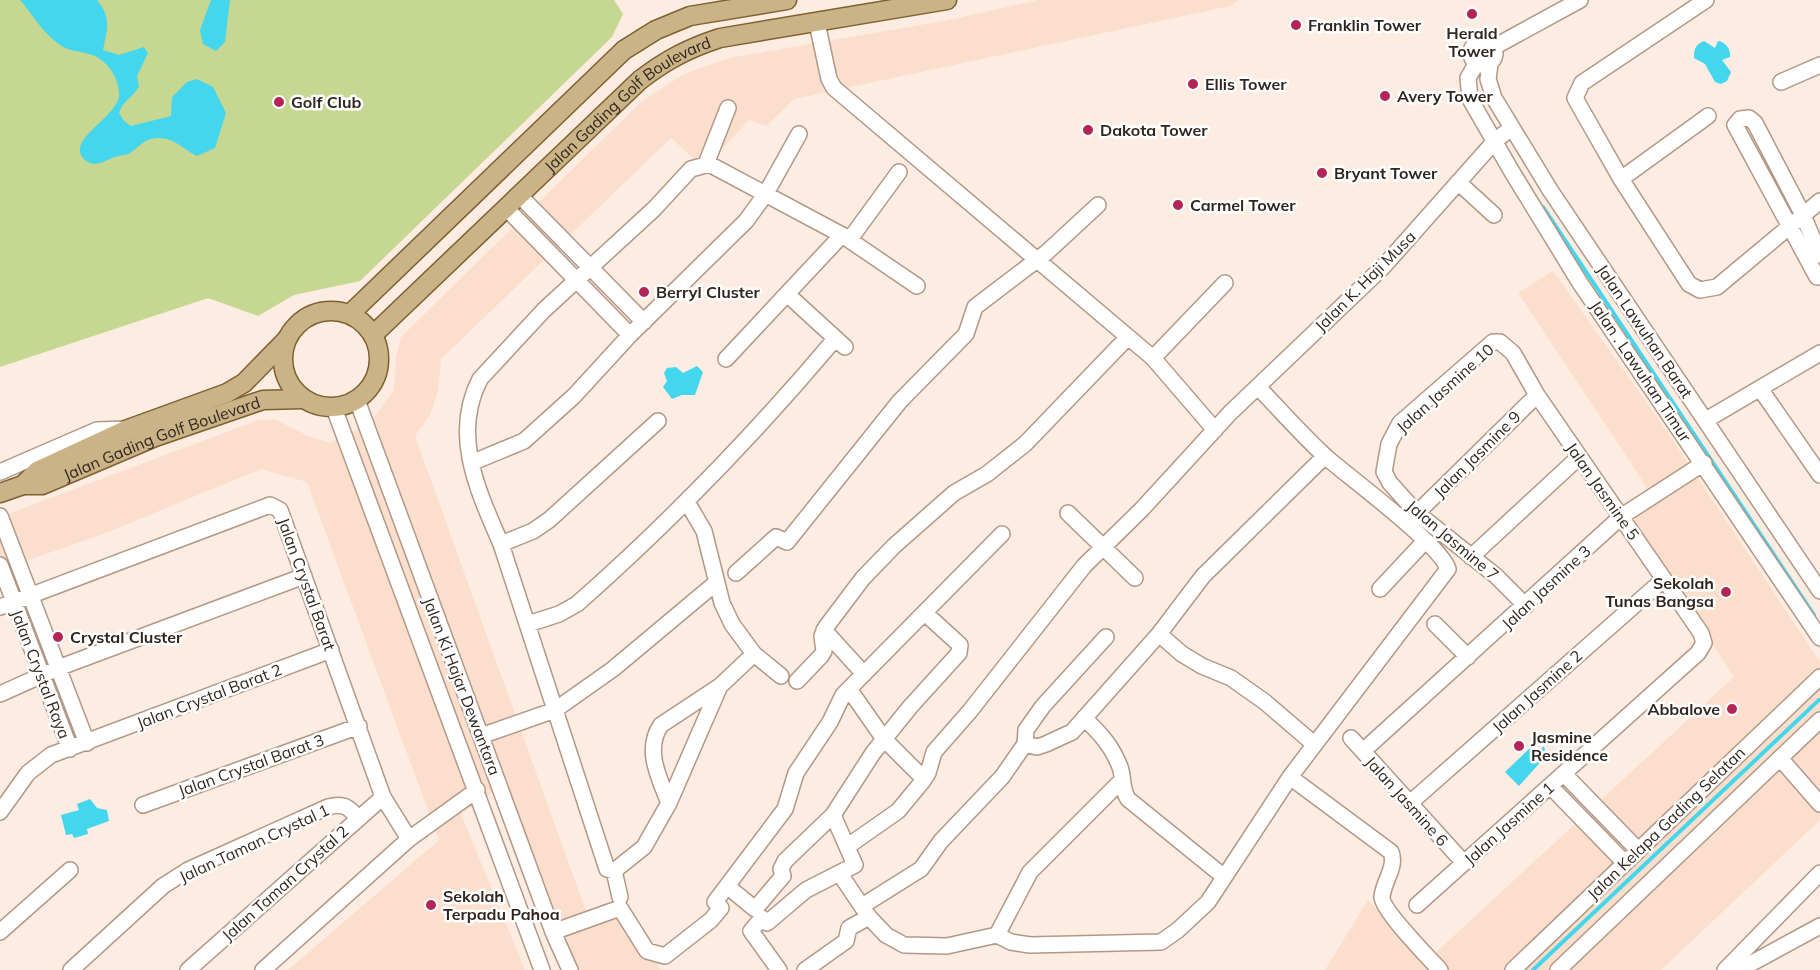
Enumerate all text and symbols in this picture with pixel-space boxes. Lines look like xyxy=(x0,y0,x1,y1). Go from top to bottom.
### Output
marker: Herald Tower xyxy=(1465,7,1479,21)
place label: Franklin Tower xyxy=(1308,15,1422,35)
marker: Franklin Tower xyxy=(1289,18,1303,32)
place label: Herald Tower xyxy=(1446,23,1498,61)
street label: Jalan Gading Golf Boulevard xyxy=(540,32,713,176)
place label: Ellis Tower xyxy=(1205,74,1287,94)
marker: Ellis Tower xyxy=(1186,77,1200,91)
place label: Avery Tower xyxy=(1397,86,1493,106)
marker: Avery Tower xyxy=(1378,89,1392,103)
place label: Golf Club xyxy=(291,92,361,112)
marker: Golf Club xyxy=(272,95,286,109)
place label: Dakota Tower xyxy=(1100,120,1208,140)
marker: Dakota Tower xyxy=(1081,123,1095,137)
place label: Bryant Tower xyxy=(1334,163,1438,183)
marker: Bryant Tower xyxy=(1315,166,1329,180)
place label: Carmel Tower xyxy=(1190,195,1296,215)
marker: Carmel Tower xyxy=(1171,198,1185,212)
street label: Jalan K. Haji Musa xyxy=(1311,227,1419,335)
street label: Jalan Lawuhan Barat xyxy=(1593,260,1697,402)
place label: Berryl Cluster xyxy=(656,282,760,302)
marker: Berryl Cluster xyxy=(637,285,651,299)
street label: Jalan . Lawuhan Timur xyxy=(1586,297,1696,446)
street label: Jalan Jasmine 10 xyxy=(1392,339,1498,437)
street label: Jalan Gading Golf Boulevard xyxy=(60,392,263,485)
street label: Jalan Jasmine 9 xyxy=(1430,407,1524,501)
street label: Jalan Jasmine 5 xyxy=(1562,438,1644,544)
street label: Jalan Jasmine 7 xyxy=(1403,496,1503,584)
street label: Jalan Crystal Barat xyxy=(274,515,340,653)
street label: Jalan Jasmine 3 xyxy=(1497,541,1595,633)
place label: Sekolah Tunas Bangsa xyxy=(1605,573,1714,611)
marker: Sekolah Tunas Bangsa xyxy=(1719,585,1733,599)
street label: Jalan Ki Hajar Dewantara xyxy=(419,594,505,778)
street label: Jalan Crystal Raya xyxy=(7,606,75,742)
place label: Crystal Cluster xyxy=(70,627,183,647)
marker: Crystal Cluster xyxy=(51,630,65,644)
street label: Jalan Jasmine 2 xyxy=(1488,645,1586,737)
street label: Jalan Crystal Barat 2 xyxy=(134,659,284,733)
place label: Abbalove xyxy=(1647,699,1720,719)
marker: Abbalove xyxy=(1725,702,1739,716)
place label: Jasmine Residence xyxy=(1531,727,1608,765)
street label: Jalan Crystal Barat 3 xyxy=(175,729,327,801)
marker: Jasmine Residence xyxy=(1512,739,1526,753)
street label: Jalan Kelapa Gading Selatan xyxy=(1583,742,1749,904)
street label: Jalan Jasmine 6 xyxy=(1361,752,1453,850)
street label: Jalan Jasmine 1 xyxy=(1460,777,1558,869)
street label: Jalan Taman Crystal 1 xyxy=(176,799,332,887)
street label: Jalan Taman Crystal 2 xyxy=(218,821,352,945)
place label: Sekolah Terpadu Pahoa xyxy=(443,886,560,924)
marker: Sekolah Terpadu Pahoa xyxy=(424,898,438,912)

